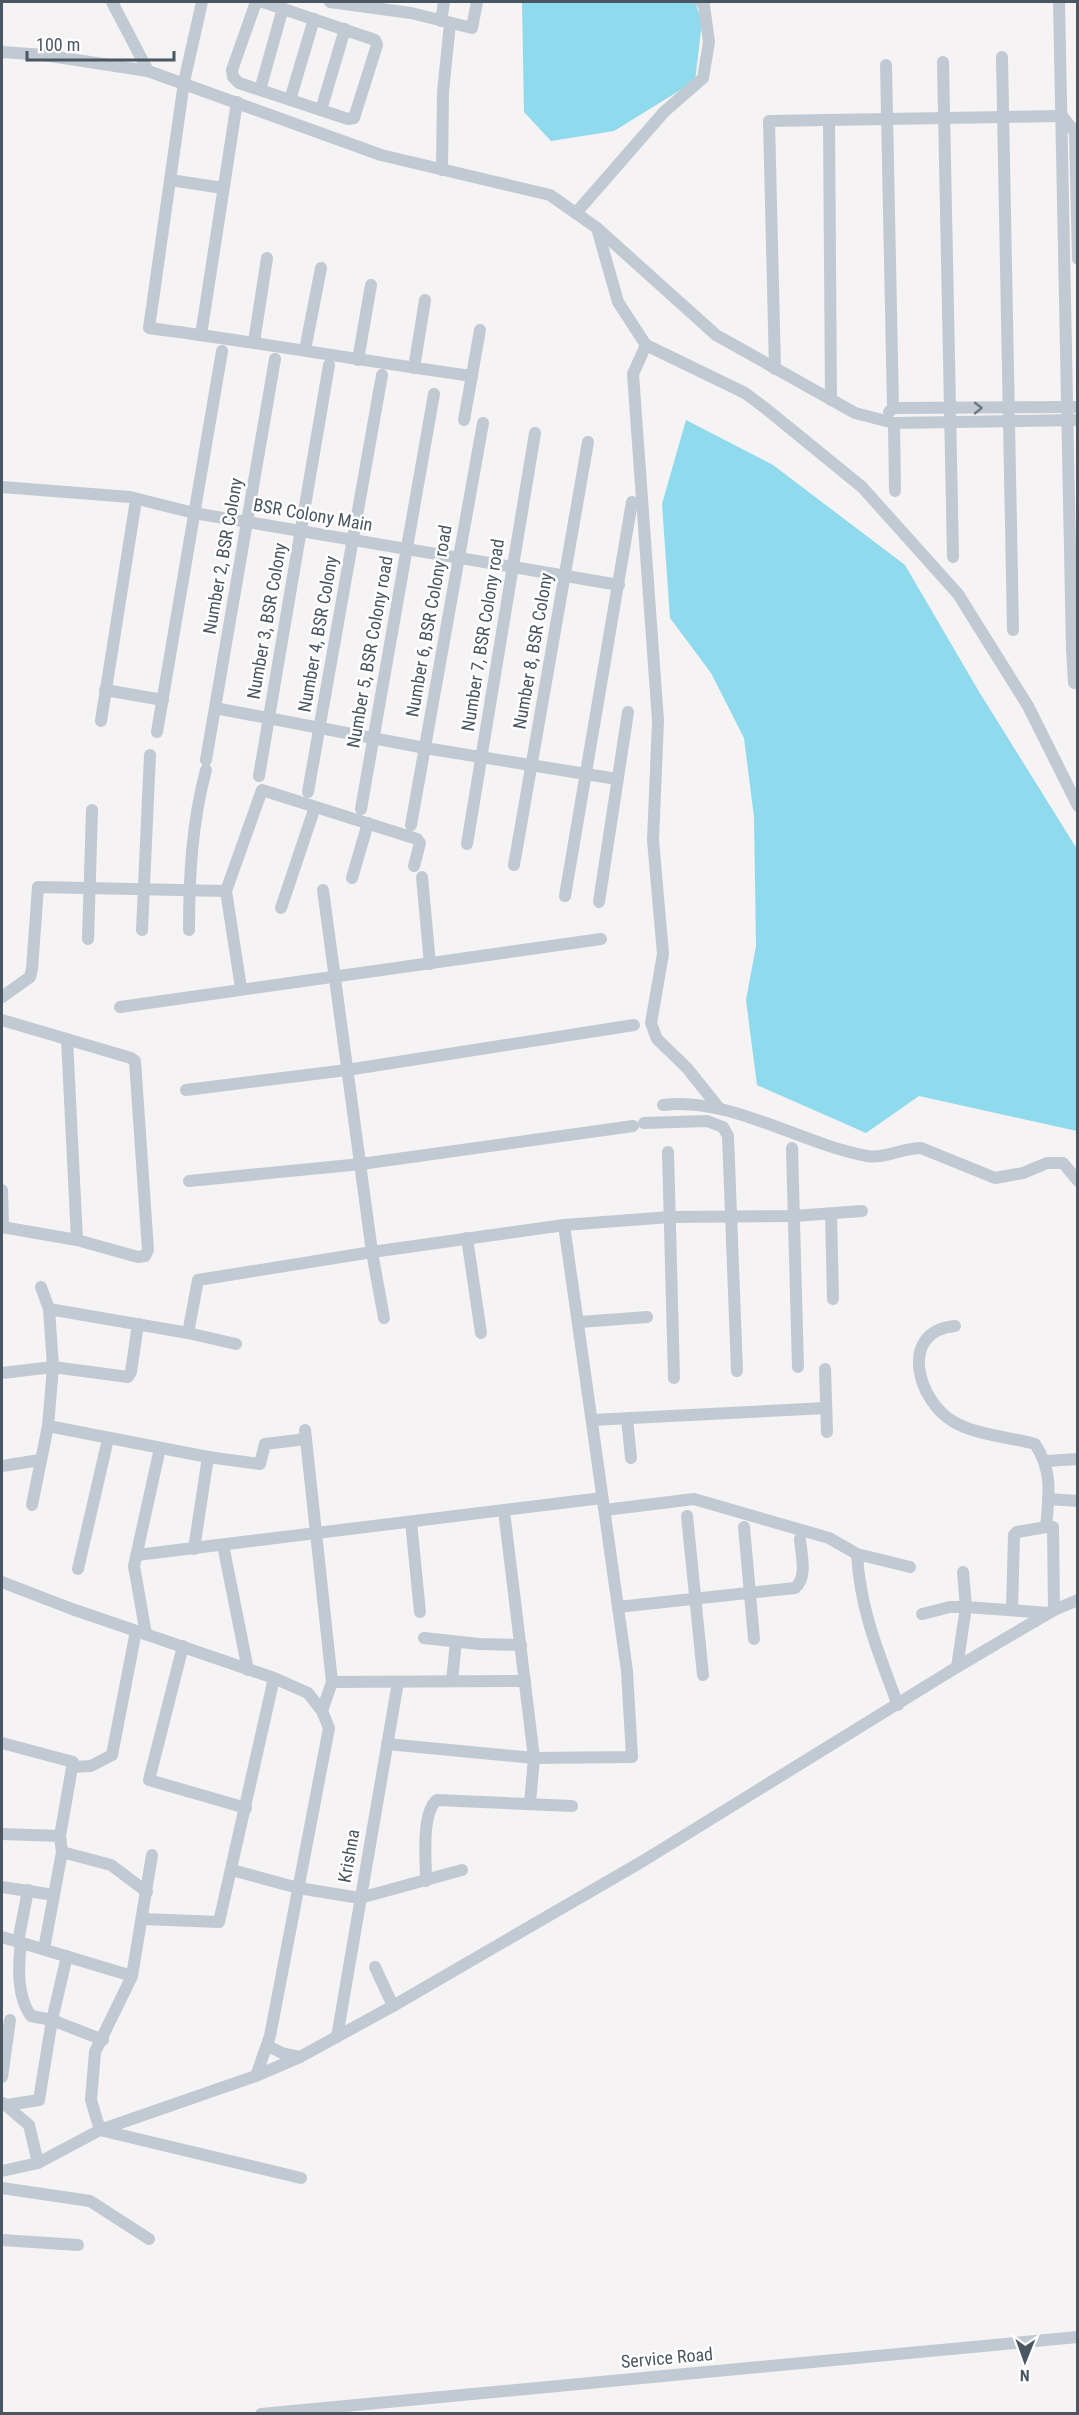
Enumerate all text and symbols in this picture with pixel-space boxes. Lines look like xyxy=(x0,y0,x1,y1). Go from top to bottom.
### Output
scale bar xyxy=(27,24,174,62)
text: 100 m xyxy=(36,34,80,55)
one-way arrow xyxy=(973,402,982,414)
street label: Number 2, BSR Colony xyxy=(198,476,247,636)
street label: BSR Colony Main xyxy=(252,494,374,535)
street label: Number 6, BSR Colony road xyxy=(401,523,456,718)
street label: Number 7, BSR Colony road xyxy=(457,537,508,733)
street label: Number 3, BSR Colony xyxy=(242,541,291,701)
street label: Number 4, BSR Colony xyxy=(293,554,342,714)
street label: Number 5, BSR Colony road xyxy=(342,554,397,749)
street label: Number 8, BSR Colony xyxy=(508,571,557,731)
street label: Krishna xyxy=(334,1828,364,1884)
north arrow xyxy=(995,2331,1055,2391)
street label: Service Road xyxy=(620,2343,714,2372)
text: N xyxy=(1020,2366,1030,2385)

